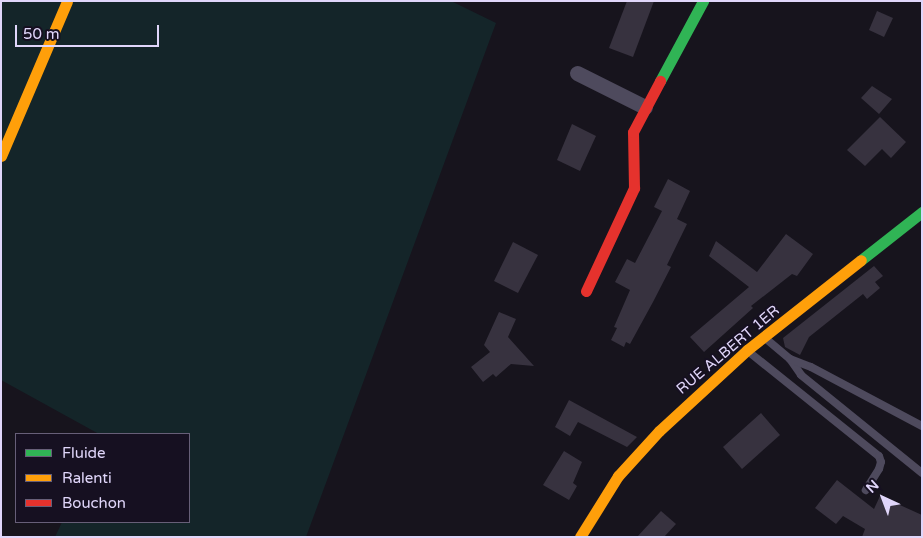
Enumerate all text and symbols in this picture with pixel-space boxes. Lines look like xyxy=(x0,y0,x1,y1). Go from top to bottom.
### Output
scale bar xyxy=(18,15,161,47)
text: 50 m xyxy=(23,25,60,43)
street label: RUE ALBERT 1ER xyxy=(673,302,783,398)
legend xyxy=(15,433,190,523)
text: Fluide xyxy=(62,444,106,462)
text: Ralenti xyxy=(62,469,112,487)
north arrow xyxy=(858,473,908,523)
text: N xyxy=(863,477,882,497)
text: Bouchon xyxy=(62,494,126,512)

